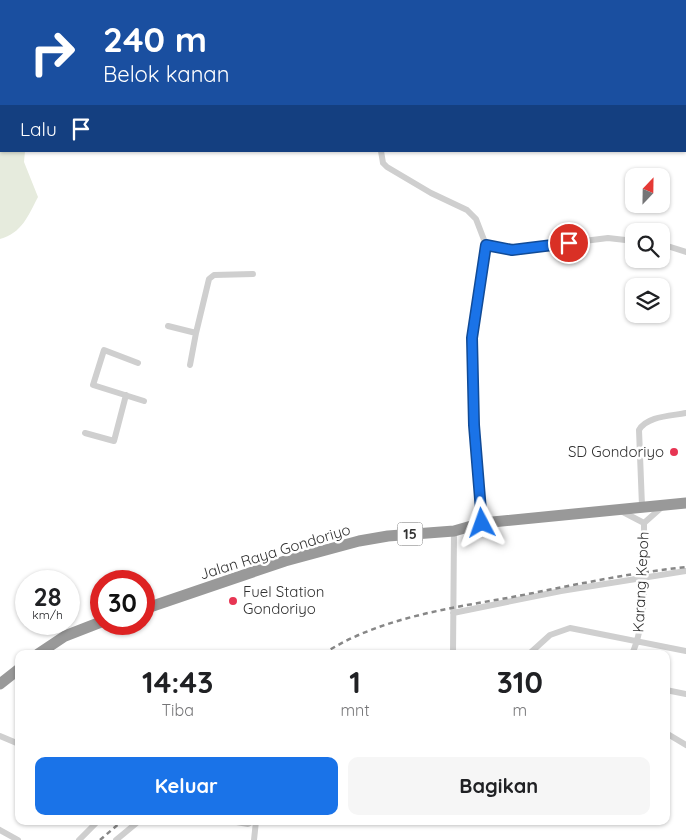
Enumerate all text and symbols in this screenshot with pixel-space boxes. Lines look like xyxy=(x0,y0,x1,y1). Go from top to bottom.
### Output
text: 240 m xyxy=(103,17,207,61)
icon: right xyxy=(20,20,85,85)
text: Belok kanan xyxy=(103,60,229,88)
icon: arrive xyxy=(67,115,95,143)
text: Lalu xyxy=(20,117,57,141)
north arrow xyxy=(625,168,670,212)
map controls xyxy=(625,168,670,323)
pin xyxy=(548,222,590,264)
button: search xyxy=(625,223,670,268)
icon: arrive xyxy=(555,229,583,257)
button: layers xyxy=(625,278,670,323)
place label: SD Gondoriyo xyxy=(568,442,664,461)
marker: SD Gondoriyo xyxy=(668,446,680,458)
position arrow xyxy=(455,496,507,548)
street label: Jalan Raya Gondoriyo xyxy=(197,520,353,584)
road number: 15 xyxy=(398,522,422,546)
street label: Karang Kepoh xyxy=(628,531,653,633)
speed limit sign: 30 xyxy=(90,570,155,635)
text: 28 xyxy=(34,581,61,612)
place label: Fuel Station Gondoriyo xyxy=(243,582,324,618)
marker: Fuel Station Gondoriyo xyxy=(227,595,239,607)
text: km/h xyxy=(32,607,63,622)
text: 14:43 xyxy=(142,663,213,701)
text: 1 xyxy=(349,663,361,701)
text: 310 xyxy=(497,663,543,701)
text: Tiba xyxy=(161,700,194,720)
text: mnt xyxy=(340,700,370,720)
text: m xyxy=(513,700,527,720)
button: Keluar xyxy=(35,757,338,815)
button: Bagikan xyxy=(348,757,650,815)

